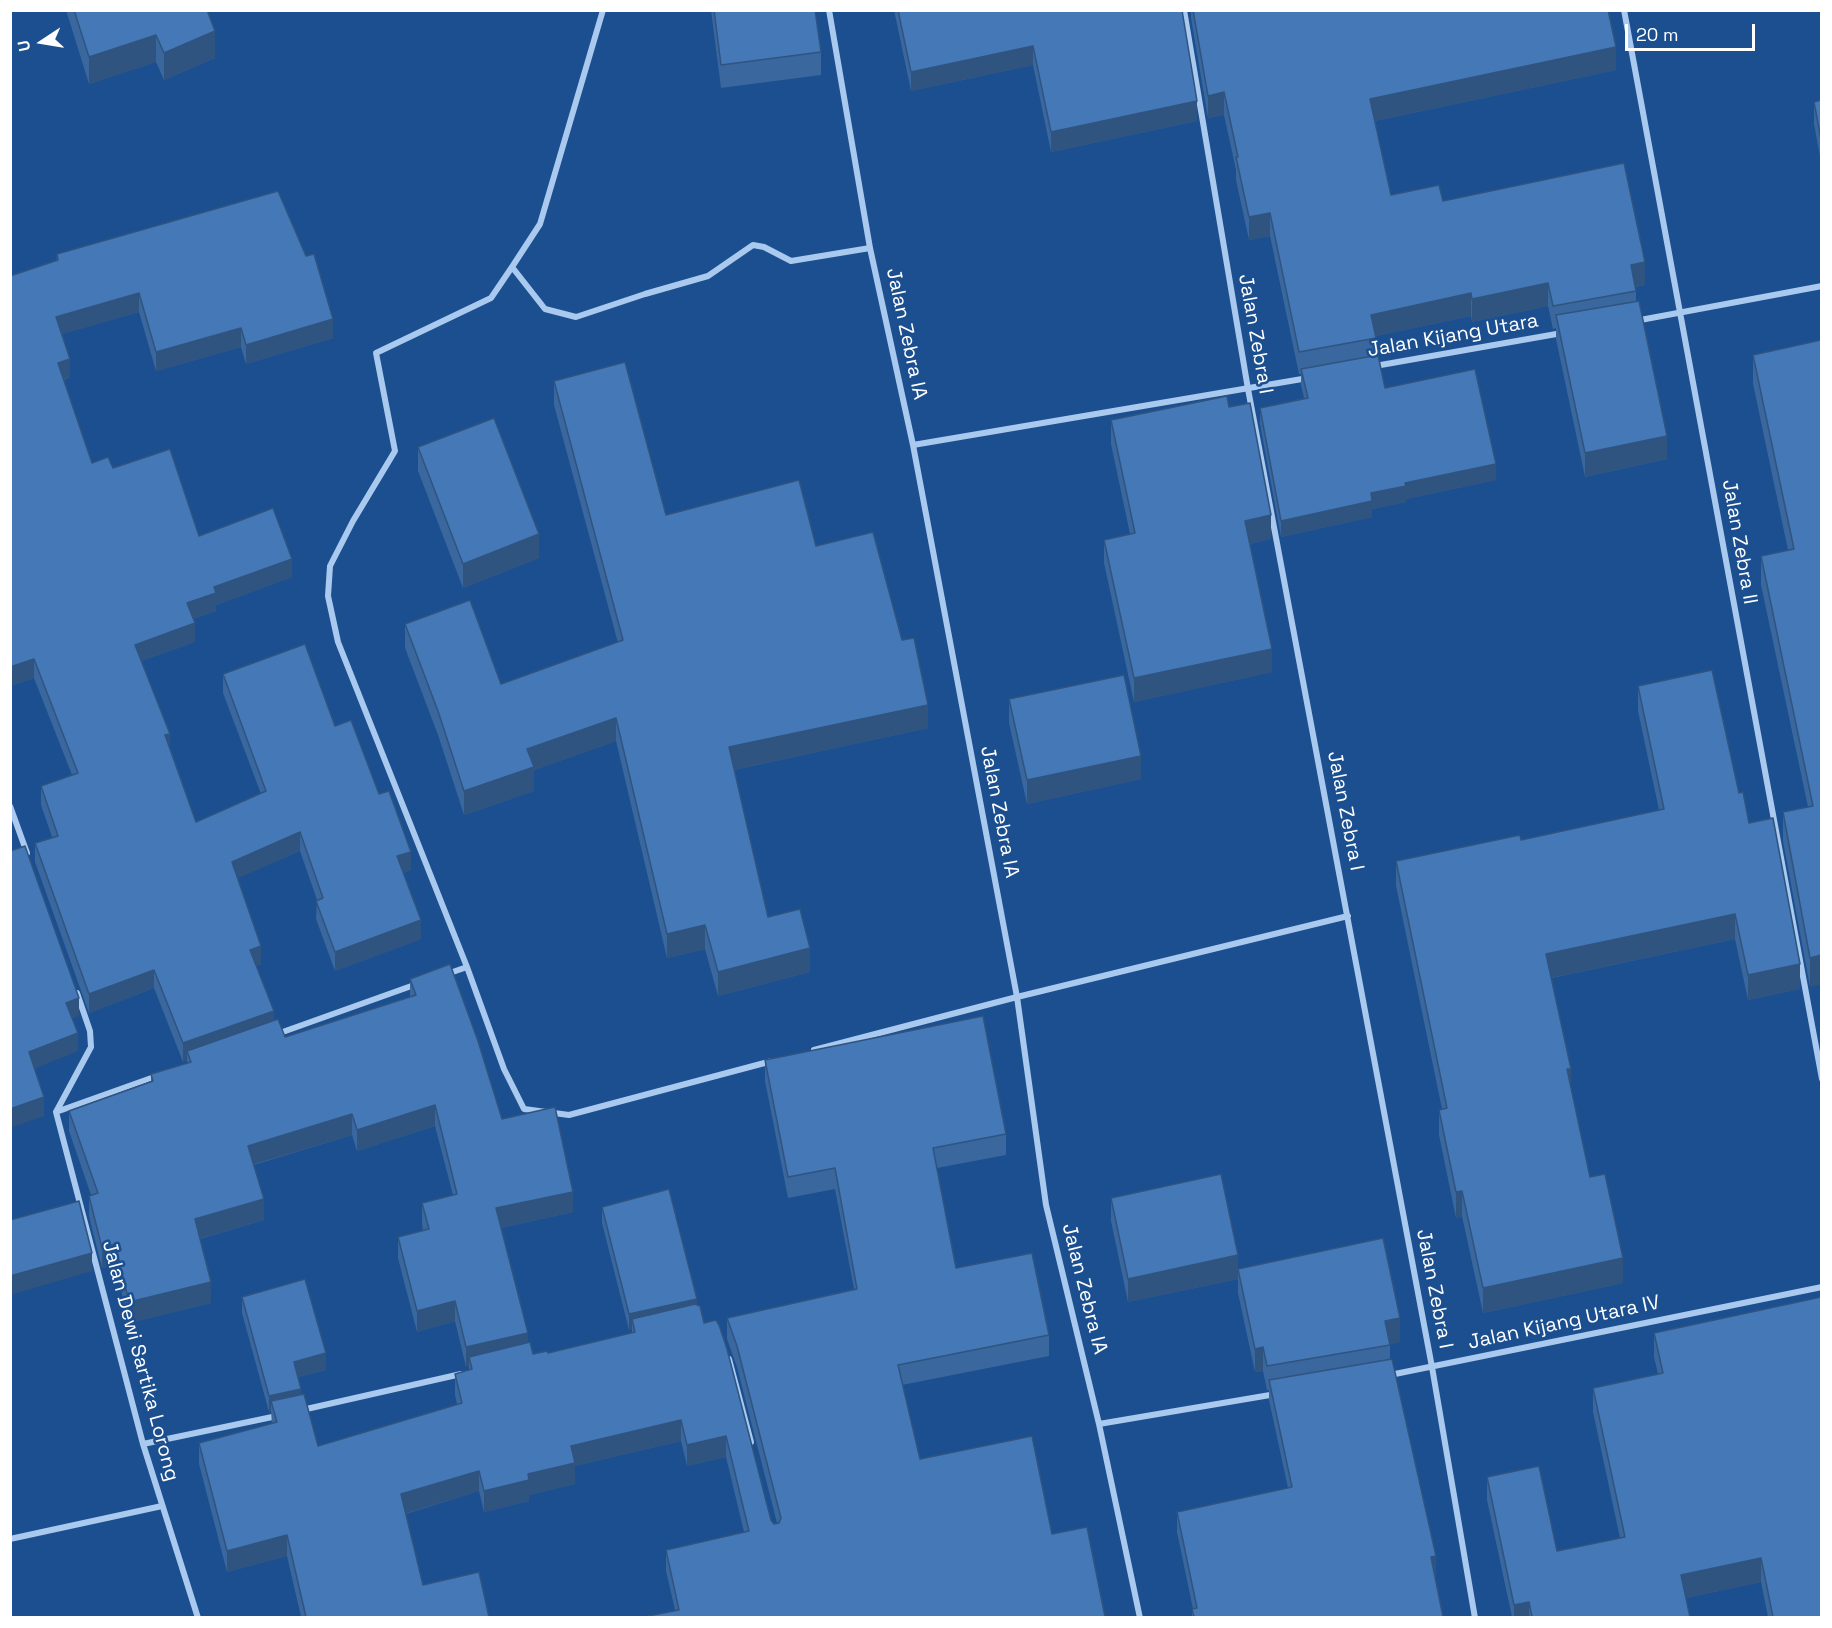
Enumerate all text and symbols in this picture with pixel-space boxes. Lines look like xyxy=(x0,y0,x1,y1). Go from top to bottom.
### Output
north arrow xyxy=(12,12,72,72)
scale bar xyxy=(1628,12,1758,50)
text: 20 m xyxy=(1636,23,1679,46)
text: U xyxy=(13,38,35,53)
street label: Jalan Zebra IA xyxy=(880,266,932,402)
street label: Jalan Zebra I xyxy=(1233,272,1277,396)
street label: Jalan Kijang Utara xyxy=(1366,309,1540,363)
street label: Jalan Zebra II xyxy=(1716,478,1762,606)
street label: Jalan Zebra IA xyxy=(974,744,1024,880)
street label: Jalan Zebra I xyxy=(1322,749,1368,873)
street label: Jalan Zebra IA xyxy=(1056,1221,1112,1357)
street label: Jalan Zebra I xyxy=(1411,1227,1457,1351)
street label: Jalan Dewi Sartika Lorong xyxy=(96,1238,184,1484)
street label: Jalan Kijang Utara IV xyxy=(1466,1291,1662,1355)

